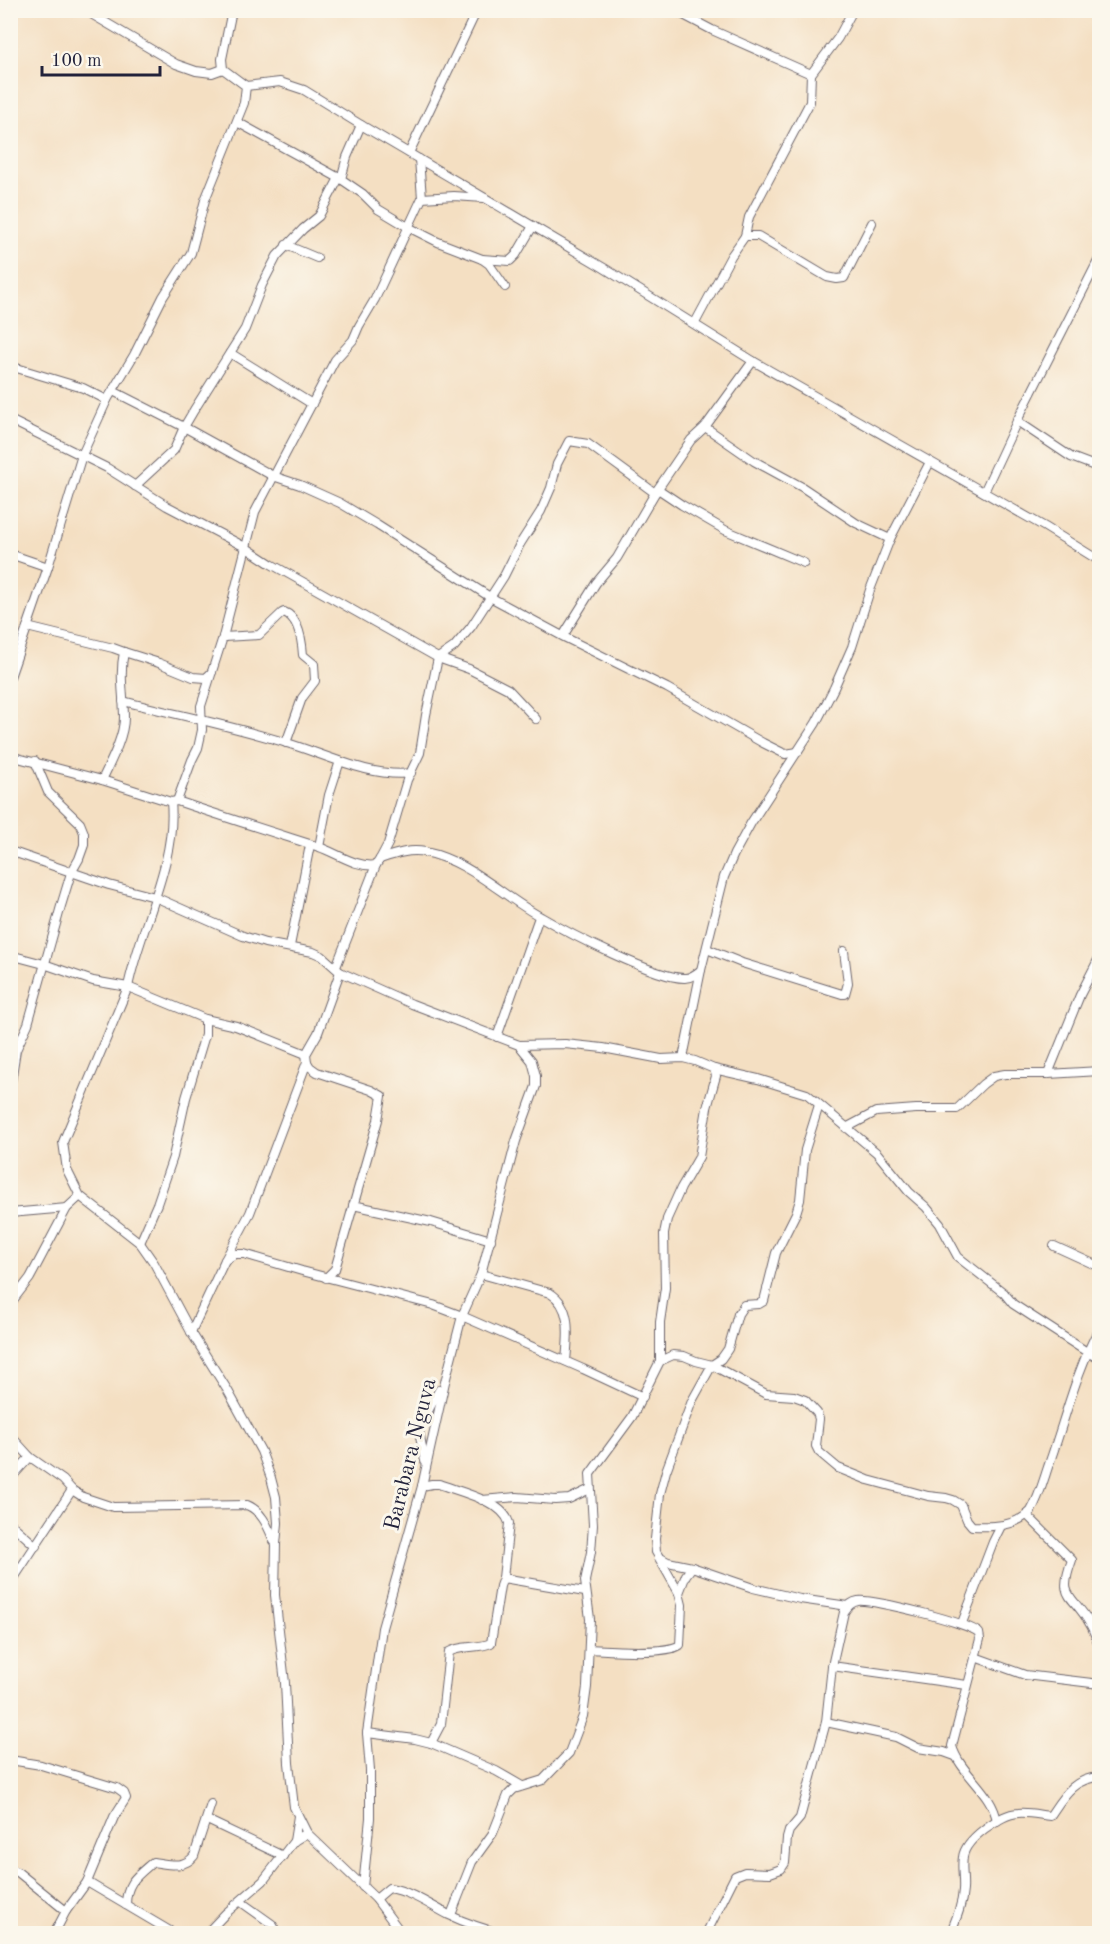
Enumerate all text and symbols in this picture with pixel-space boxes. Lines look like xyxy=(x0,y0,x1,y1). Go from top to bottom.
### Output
scale bar xyxy=(42,39,160,77)
text: 100 m xyxy=(51,52,102,70)
street label: Barabara Nguva xyxy=(381,1376,441,1533)

